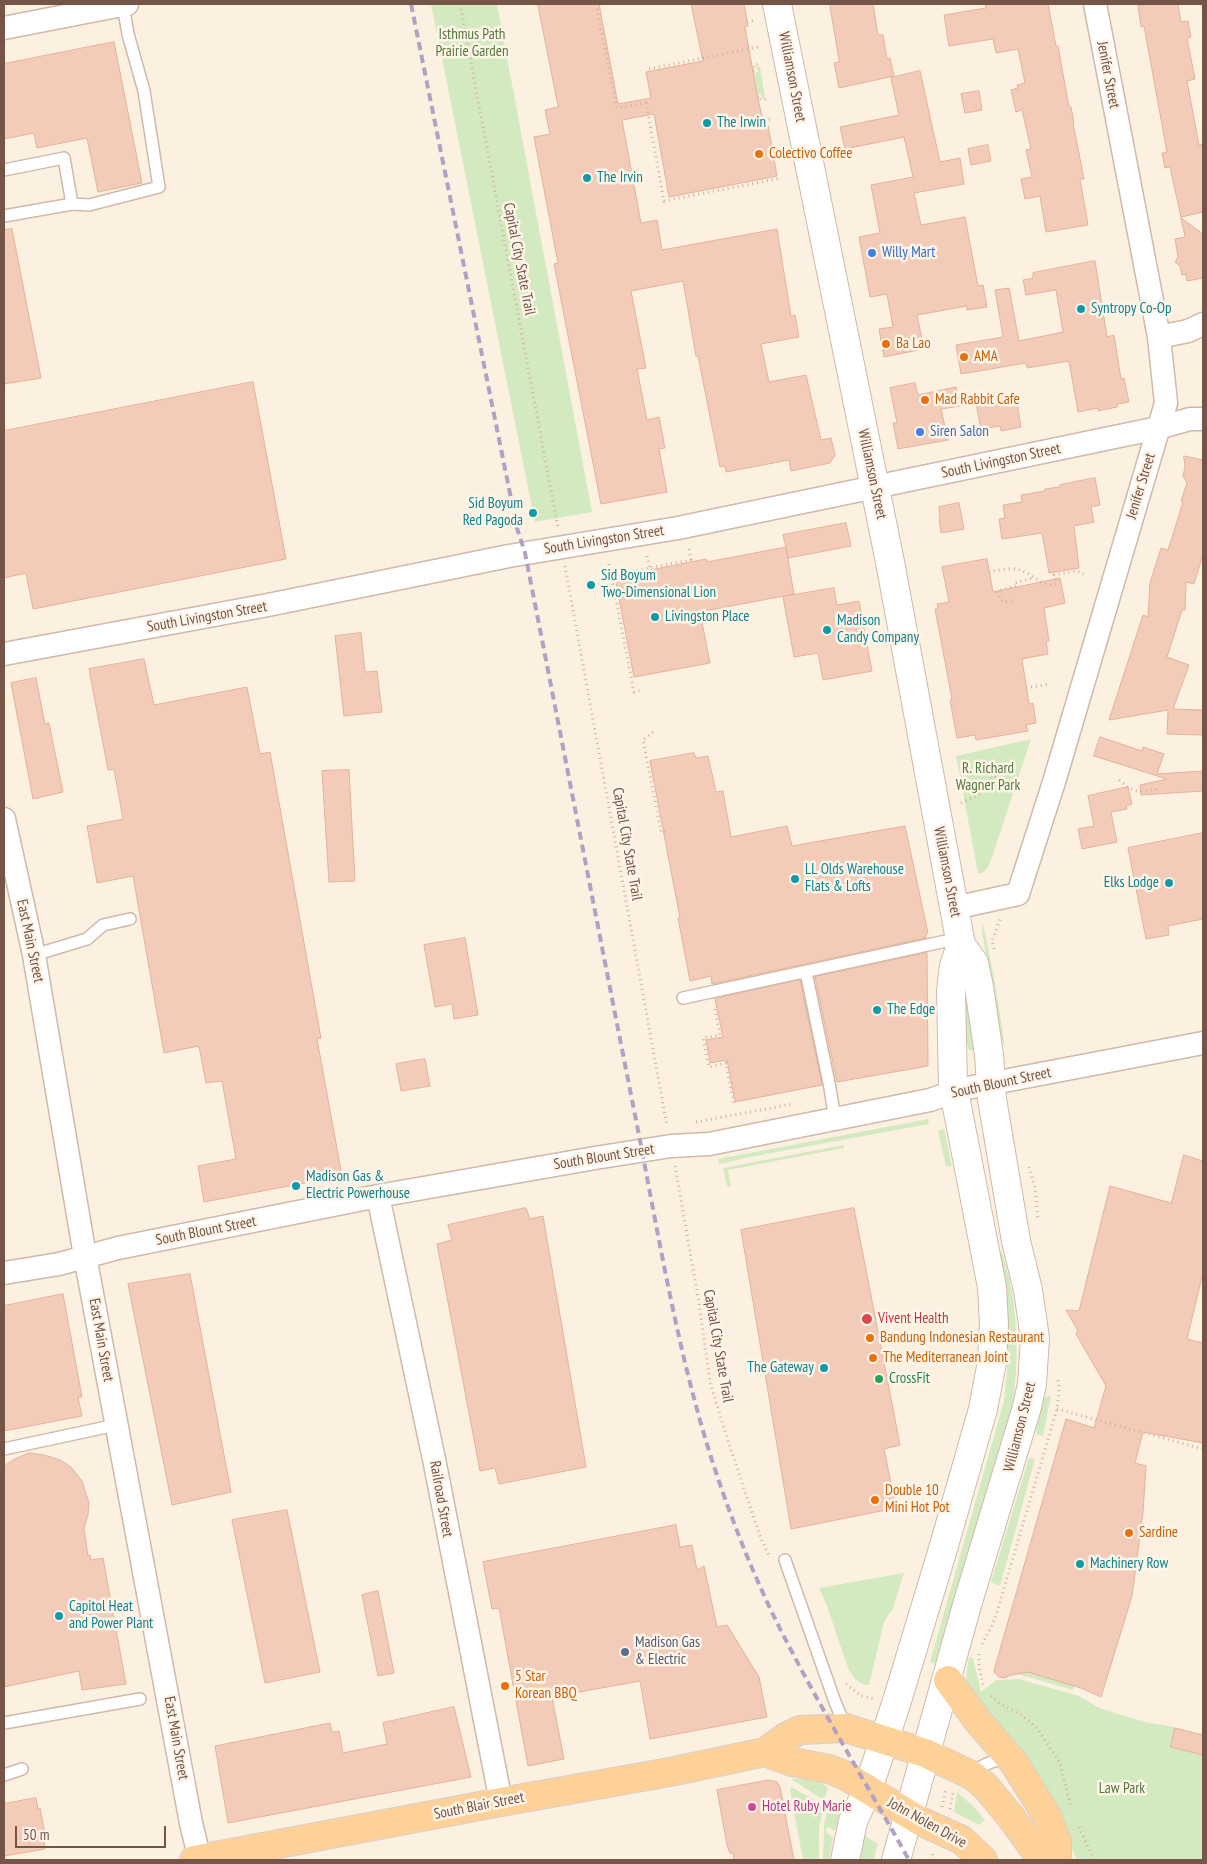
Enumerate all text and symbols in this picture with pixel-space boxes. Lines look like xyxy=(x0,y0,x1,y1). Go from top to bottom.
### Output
park label: Isthmus Path Prairie Garden xyxy=(435,26,509,61)
street label: Williamson Street xyxy=(774,30,810,124)
street label: Jenifer Street xyxy=(1093,40,1123,110)
place label: The Irwin xyxy=(717,114,766,132)
marker: The Irwin xyxy=(701,117,713,129)
place label: Colectivo Coffee xyxy=(769,145,852,163)
marker: Colectivo Coffee xyxy=(753,148,765,160)
place label: The Irvin xyxy=(597,169,643,187)
marker: The Irvin xyxy=(581,172,593,184)
street label: Capital City State Trail xyxy=(499,201,539,317)
place label: Willy Mart xyxy=(882,244,935,262)
marker: Willy Mart xyxy=(866,247,878,259)
place label: Syntropy Co-Op xyxy=(1091,300,1172,318)
marker: Syntropy Co-Op xyxy=(1075,303,1087,315)
place label: Ba Lao xyxy=(896,335,931,353)
marker: Ba Lao xyxy=(880,338,892,350)
place label: AMA xyxy=(974,348,998,366)
marker: AMA xyxy=(958,351,970,363)
place label: Mad Rabbit Cafe xyxy=(935,391,1020,409)
marker: Mad Rabbit Cafe xyxy=(919,394,931,406)
place label: Siren Salon xyxy=(930,423,989,441)
marker: Siren Salon xyxy=(914,426,926,438)
street label: Williamson Street xyxy=(854,427,890,521)
street label: South Livingston Street xyxy=(940,440,1062,482)
street label: Jenifer Street xyxy=(1122,451,1160,521)
place label: Sid Boyum Red Pagoda xyxy=(463,495,523,530)
marker: Sid Boyum Red Pagoda xyxy=(527,507,539,519)
street label: South Livingston Street xyxy=(543,522,665,558)
place label: Sid Boyum Two-Dimensional Lion xyxy=(601,567,716,602)
marker: Sid Boyum Two-Dimensional Lion xyxy=(585,579,597,591)
street label: South Livingston Street xyxy=(146,598,268,636)
place label: Livingston Place xyxy=(665,608,749,626)
marker: Livingston Place xyxy=(649,611,661,623)
place label: Madison Candy Company xyxy=(837,612,919,647)
marker: Madison Candy Company xyxy=(821,624,833,636)
park label: R. Richard Wagner Park xyxy=(956,760,1020,795)
street label: Capital City State Trail xyxy=(608,786,646,902)
street label: Williamson Street xyxy=(929,825,965,919)
place label: LL Olds Warehouse Flats & Lofts xyxy=(805,861,904,896)
marker: LL Olds Warehouse Flats & Lofts xyxy=(789,873,801,885)
place label: Elks Lodge xyxy=(1104,874,1159,892)
marker: Elks Lodge xyxy=(1163,877,1175,889)
street label: East Main Street xyxy=(12,898,48,984)
place label: The Edge xyxy=(887,1001,935,1019)
marker: The Edge xyxy=(871,1004,883,1016)
street label: South Blount Street xyxy=(949,1064,1053,1102)
street label: South Blount Street xyxy=(552,1140,656,1174)
place label: Madison Gas & Electric Powerhouse xyxy=(306,1168,410,1203)
marker: Madison Gas & Electric Powerhouse xyxy=(290,1180,302,1192)
street label: South Blount Street xyxy=(154,1212,258,1250)
street label: Capital City State Trail xyxy=(699,1288,737,1404)
street label: East Main Street xyxy=(85,1297,117,1383)
place label: Vivent Health xyxy=(878,1310,949,1328)
marker: Vivent Health xyxy=(860,1312,874,1326)
place label: Bandung Indonesian Restaurant xyxy=(880,1329,1044,1347)
marker: Bandung Indonesian Restaurant xyxy=(864,1332,876,1344)
place label: The Mediterranean Joint xyxy=(883,1349,1008,1367)
marker: The Mediterranean Joint xyxy=(867,1352,879,1364)
place label: The Gateway xyxy=(747,1359,814,1377)
marker: The Gateway xyxy=(818,1362,830,1374)
place label: CrossFit xyxy=(889,1370,930,1388)
marker: CrossFit xyxy=(873,1373,885,1385)
street label: Williamson Street xyxy=(1000,1380,1040,1474)
street label: Railroad Street xyxy=(425,1459,457,1539)
place label: Double 10 Mini Hot Pot xyxy=(885,1482,950,1517)
marker: Double 10 Mini Hot Pot xyxy=(869,1494,881,1506)
place label: Sardine xyxy=(1139,1524,1178,1542)
marker: Sardine xyxy=(1123,1527,1135,1539)
place label: Machinery Row xyxy=(1090,1555,1168,1573)
marker: Machinery Row xyxy=(1074,1558,1086,1570)
place label: Capitol Heat and Power Plant xyxy=(69,1598,153,1633)
marker: Capitol Heat and Power Plant xyxy=(53,1610,65,1622)
place label: Madison Gas & Electric xyxy=(635,1634,700,1669)
marker: Madison Gas & Electric xyxy=(619,1646,631,1658)
place label: 5 Star Korean BBQ xyxy=(515,1668,577,1703)
marker: 5 Star Korean BBQ xyxy=(499,1680,511,1692)
street label: East Main Street xyxy=(160,1695,192,1781)
park label: Law Park xyxy=(1099,1780,1145,1798)
street label: South Blair Street xyxy=(432,1788,526,1824)
street label: John Nolen Drive xyxy=(884,1794,970,1852)
place label: Hotel Ruby Marie xyxy=(762,1798,851,1816)
marker: Hotel Ruby Marie xyxy=(746,1801,758,1813)
scale bar xyxy=(18,1816,169,1848)
text: 50 m xyxy=(23,1825,49,1844)

